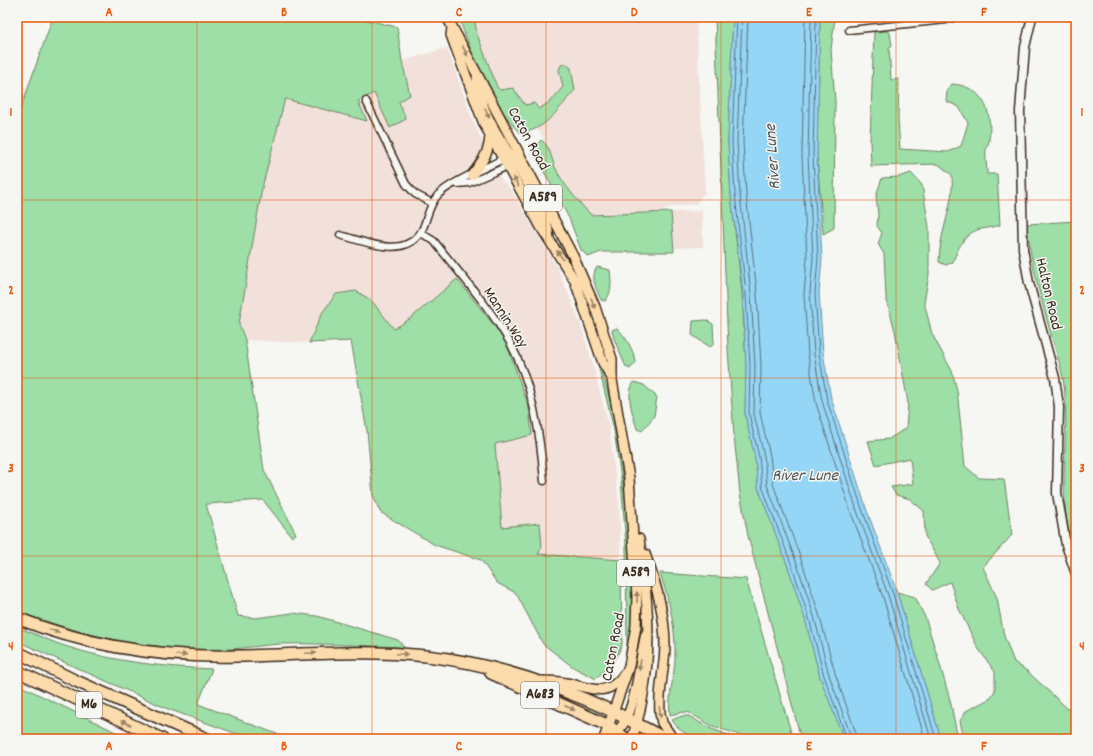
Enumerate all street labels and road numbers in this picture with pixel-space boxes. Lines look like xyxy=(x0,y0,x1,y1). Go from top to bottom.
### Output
street label: Caton Road xyxy=(501,103,555,175)
road number: A589 xyxy=(524,185,562,211)
street label: Halton Road xyxy=(1029,256,1067,332)
street label: Mannin Way xyxy=(477,283,534,354)
road number: A589 xyxy=(617,560,655,586)
street label: Caton Road xyxy=(596,611,632,683)
road number: A683 xyxy=(521,682,559,708)
road number: M6 xyxy=(76,692,102,718)

